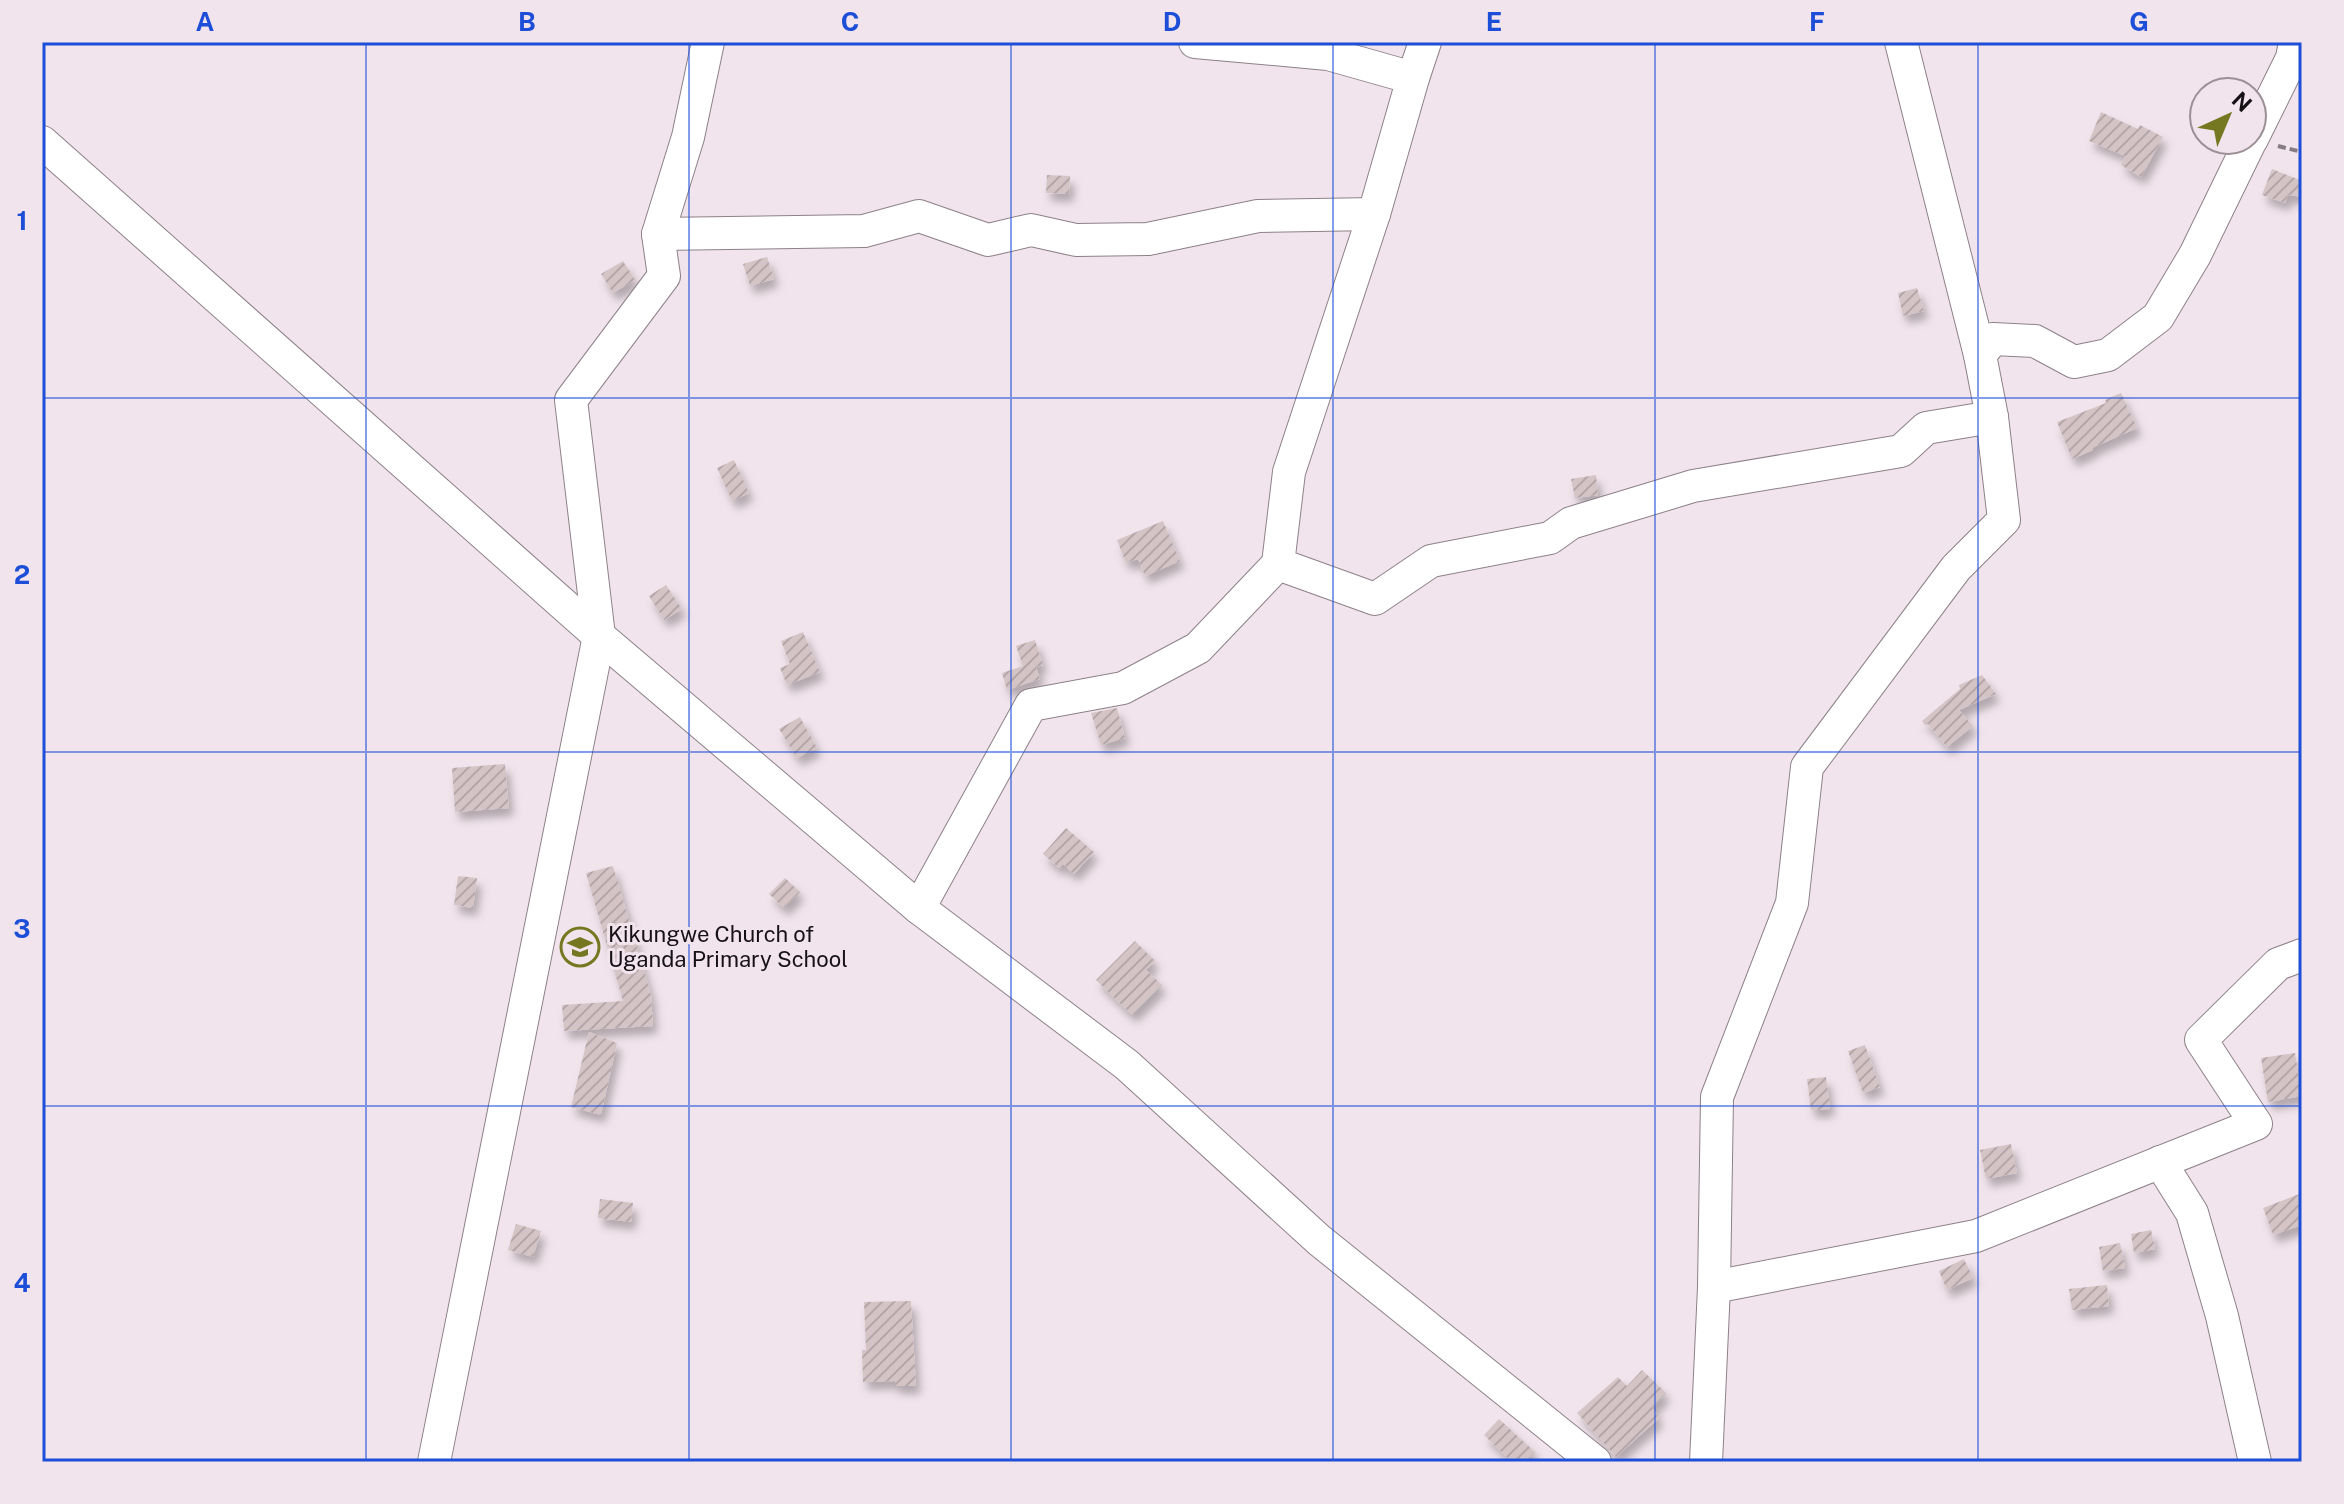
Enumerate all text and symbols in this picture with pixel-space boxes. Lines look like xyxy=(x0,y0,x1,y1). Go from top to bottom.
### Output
text: A xyxy=(196,6,215,37)
text: B xyxy=(518,6,536,37)
text: C xyxy=(841,6,859,37)
text: D xyxy=(1163,6,1181,37)
text: E xyxy=(1486,6,1502,37)
text: F xyxy=(1809,6,1825,37)
text: G xyxy=(2129,6,2149,37)
north arrow xyxy=(2188,76,2268,156)
text: N xyxy=(2227,86,2257,117)
text: 1 xyxy=(16,205,28,236)
text: 2 xyxy=(14,559,30,590)
text: 3 xyxy=(13,913,31,944)
place label: Kikungwe Church of Uganda Primary School xyxy=(608,921,848,972)
school or university icon: Kikungwe Church of Uganda Primary School xyxy=(559,926,601,968)
text: 4 xyxy=(13,1267,31,1298)

